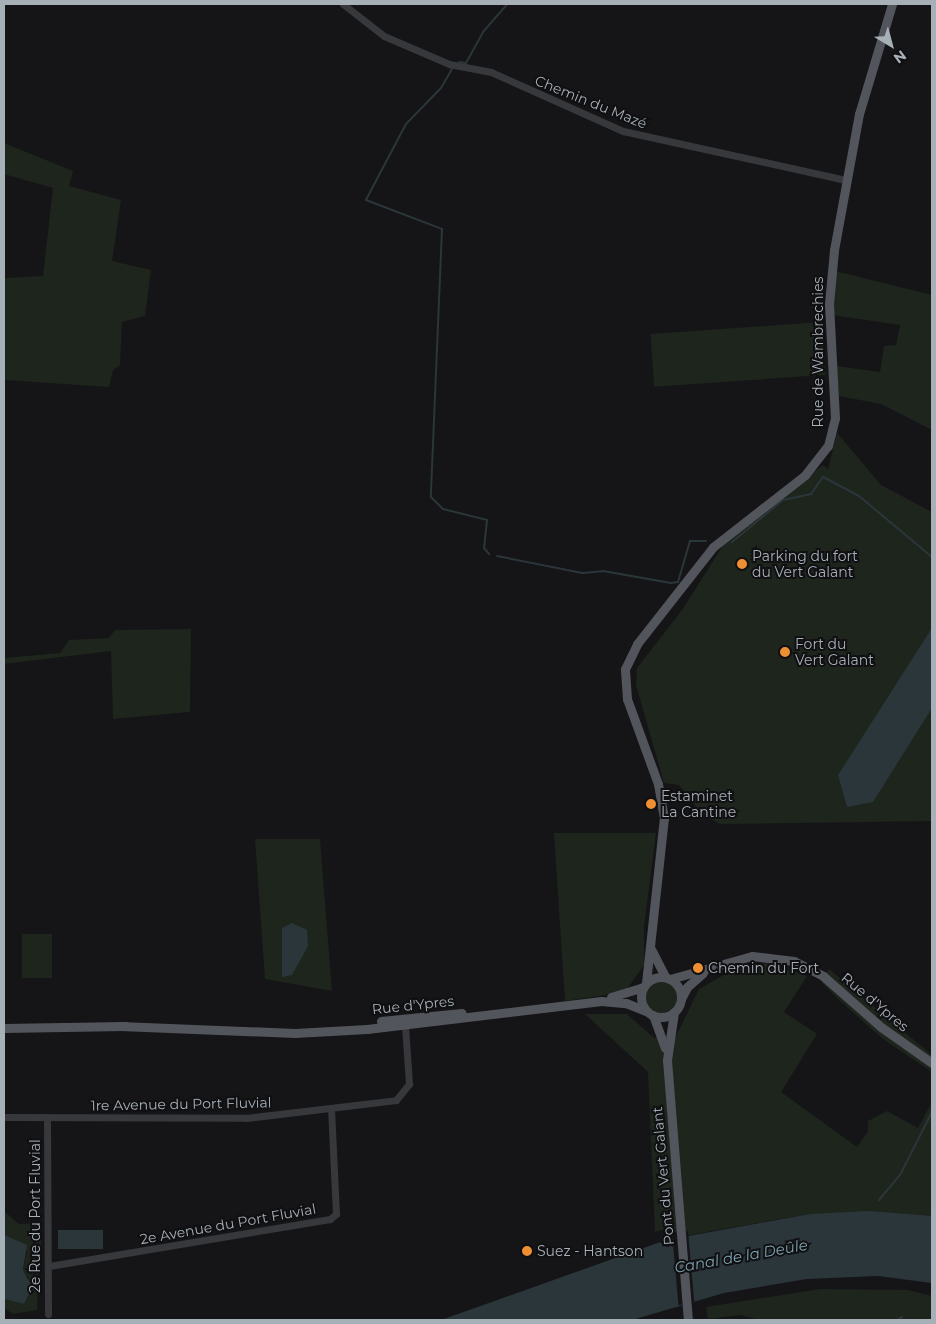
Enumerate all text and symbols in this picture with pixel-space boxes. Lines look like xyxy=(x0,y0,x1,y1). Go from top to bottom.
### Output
north arrow xyxy=(866,20,916,70)
text: N xyxy=(890,46,910,68)
street label: Chemin du Mazé xyxy=(533,72,649,132)
street label: Rue de Wambrechies xyxy=(810,277,826,427)
place label: Parking du fort du Vert Galant xyxy=(752,548,858,580)
marker: Parking du fort du Vert Galant xyxy=(736,558,748,570)
place label: Fort du Vert Galant xyxy=(795,636,874,669)
marker: Fort du Vert Galant xyxy=(779,646,791,658)
place label: Estaminet La Cantine xyxy=(661,788,736,820)
marker: Estaminet La Cantine xyxy=(645,798,657,810)
place label: Chemin du Fort xyxy=(708,960,819,976)
marker: Chemin du Fort xyxy=(692,962,704,974)
street label: Rue d'Ypres xyxy=(838,969,912,1035)
street label: Rue d'Ypres xyxy=(371,992,455,1018)
street label: 1re Avenue du Port Fluvial xyxy=(90,1094,272,1114)
street label: Pont du Vert Galant xyxy=(649,1106,677,1246)
street label: 2e Rue du Port Fluvial xyxy=(27,1139,43,1293)
street label: 2e Avenue du Port Fluvial xyxy=(139,1200,317,1248)
water label: Canal de la Deûle xyxy=(673,1235,809,1277)
place label: Suez - Hantson xyxy=(537,1243,643,1259)
marker: Suez - Hantson xyxy=(521,1245,533,1257)

